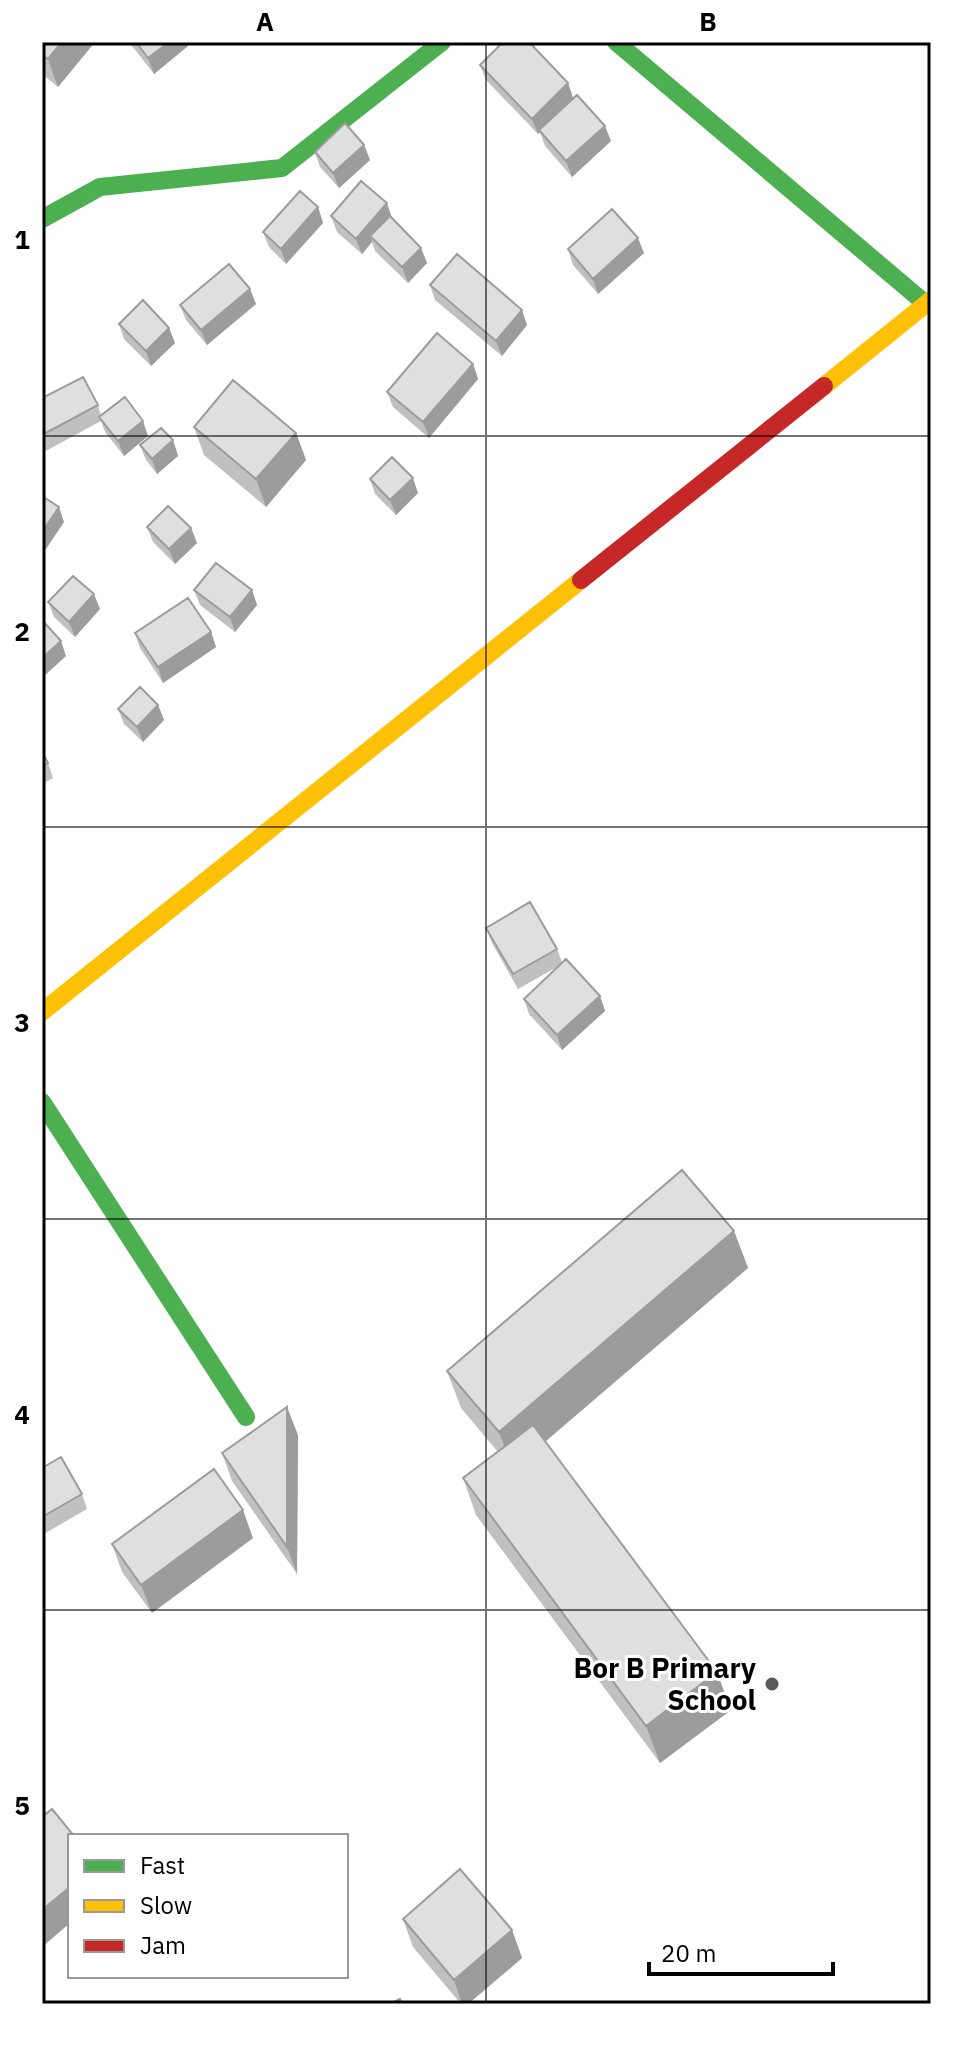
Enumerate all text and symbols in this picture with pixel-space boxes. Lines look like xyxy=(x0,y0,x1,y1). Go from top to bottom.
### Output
text: A xyxy=(256,4,274,38)
text: B xyxy=(699,4,717,38)
text: 1 xyxy=(14,222,30,256)
text: 2 xyxy=(14,614,30,648)
text: 3 xyxy=(14,1005,30,1039)
text: 4 xyxy=(14,1397,30,1431)
place label: Bor B Primary School xyxy=(573,1649,756,1718)
marker: Bor B Primary School xyxy=(763,1675,781,1693)
text: 5 xyxy=(14,1788,30,1822)
legend xyxy=(68,1834,348,1978)
text: Fast xyxy=(140,1849,185,1881)
text: Slow xyxy=(140,1889,192,1921)
scale bar xyxy=(649,1926,833,1976)
text: Jam xyxy=(140,1929,186,1961)
text: 20 m xyxy=(661,1937,716,1969)

